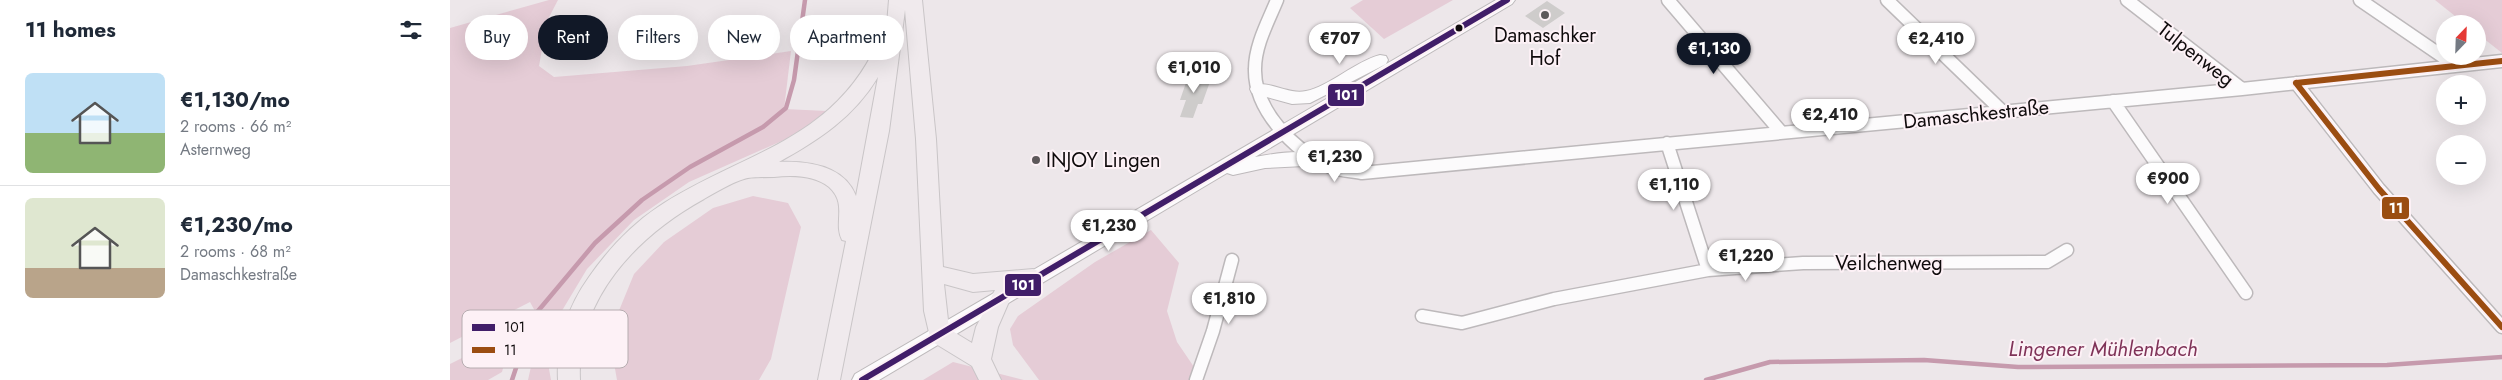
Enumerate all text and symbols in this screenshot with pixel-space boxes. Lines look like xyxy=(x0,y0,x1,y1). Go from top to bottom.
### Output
marker: Damaschker Hof xyxy=(1539,9,1551,21)
text: 11 homes xyxy=(25,15,116,45)
chip: Buy xyxy=(465,15,528,60)
chip: Rent xyxy=(538,15,608,60)
chip: Filters xyxy=(618,15,698,60)
chip: New xyxy=(708,15,780,60)
chip: Apartment xyxy=(790,15,904,60)
street label: Tulpenweg xyxy=(2151,15,2240,93)
north arrow xyxy=(2436,15,2486,65)
map controls xyxy=(2436,15,2486,185)
icon: filters xyxy=(397,16,425,44)
place label: Damaschker Hof xyxy=(1494,21,1596,73)
pin: €707 xyxy=(1310,22,1370,65)
pin: €2,410 xyxy=(1895,22,1977,65)
unlabelled marker xyxy=(1454,23,1464,33)
text: €707 xyxy=(1320,27,1360,50)
text: €2,410 xyxy=(1908,27,1964,50)
pin: €1,130 xyxy=(1673,32,1755,75)
text: €1,130 xyxy=(1688,37,1740,60)
pin: €1,010 xyxy=(1153,52,1235,94)
text: €1,010 xyxy=(1167,56,1221,79)
button: + xyxy=(2436,75,2486,125)
line badge: 101 xyxy=(1327,83,1365,107)
text: €1,130/mo xyxy=(180,85,290,115)
text: 101 xyxy=(1334,85,1358,105)
street label: Damaschkestraße xyxy=(1902,92,2050,137)
icon: home xyxy=(65,93,125,153)
pin: €2,410 xyxy=(1789,98,1871,141)
text: €2,410 xyxy=(1802,103,1858,126)
text: 2 rooms · 66 m² xyxy=(180,115,291,138)
button: − xyxy=(2436,135,2486,185)
text: Asternweg xyxy=(180,138,251,161)
pin: €1,230 xyxy=(1294,140,1376,183)
text: €1,230 xyxy=(1308,145,1362,168)
place label: INJOY Lingen xyxy=(1046,146,1161,175)
marker: INJOY Lingen xyxy=(1030,154,1042,166)
pin: €900 xyxy=(2138,162,2198,205)
text: €900 xyxy=(2147,167,2189,190)
pin: €1,110 xyxy=(1633,168,1715,211)
text: €1,110 xyxy=(1649,173,1699,196)
line badge: 11 xyxy=(2381,196,2410,220)
text: 11 xyxy=(2389,198,2403,218)
text: €1,230/mo xyxy=(180,210,293,240)
pin: €1,230 xyxy=(1068,210,1150,252)
text: €1,230 xyxy=(1082,214,1136,237)
icon: home xyxy=(65,218,125,278)
text: 2 rooms · 68 m² xyxy=(180,240,291,263)
pin: €1,220 xyxy=(1705,240,1787,282)
text: €1,220 xyxy=(1718,244,1774,267)
street label: Veilchenweg xyxy=(1835,249,1943,278)
text: Damaschkestraße xyxy=(180,263,297,286)
line badge: 101 xyxy=(1004,273,1042,297)
text: 101 xyxy=(1011,275,1035,295)
pin: €1,810 xyxy=(1188,282,1270,325)
text: €1,810 xyxy=(1203,287,1255,310)
legend xyxy=(462,310,628,368)
text: 101 xyxy=(504,317,525,337)
water label: Lingener Mühlenbach xyxy=(2008,334,2198,364)
text: 11 xyxy=(504,340,517,360)

